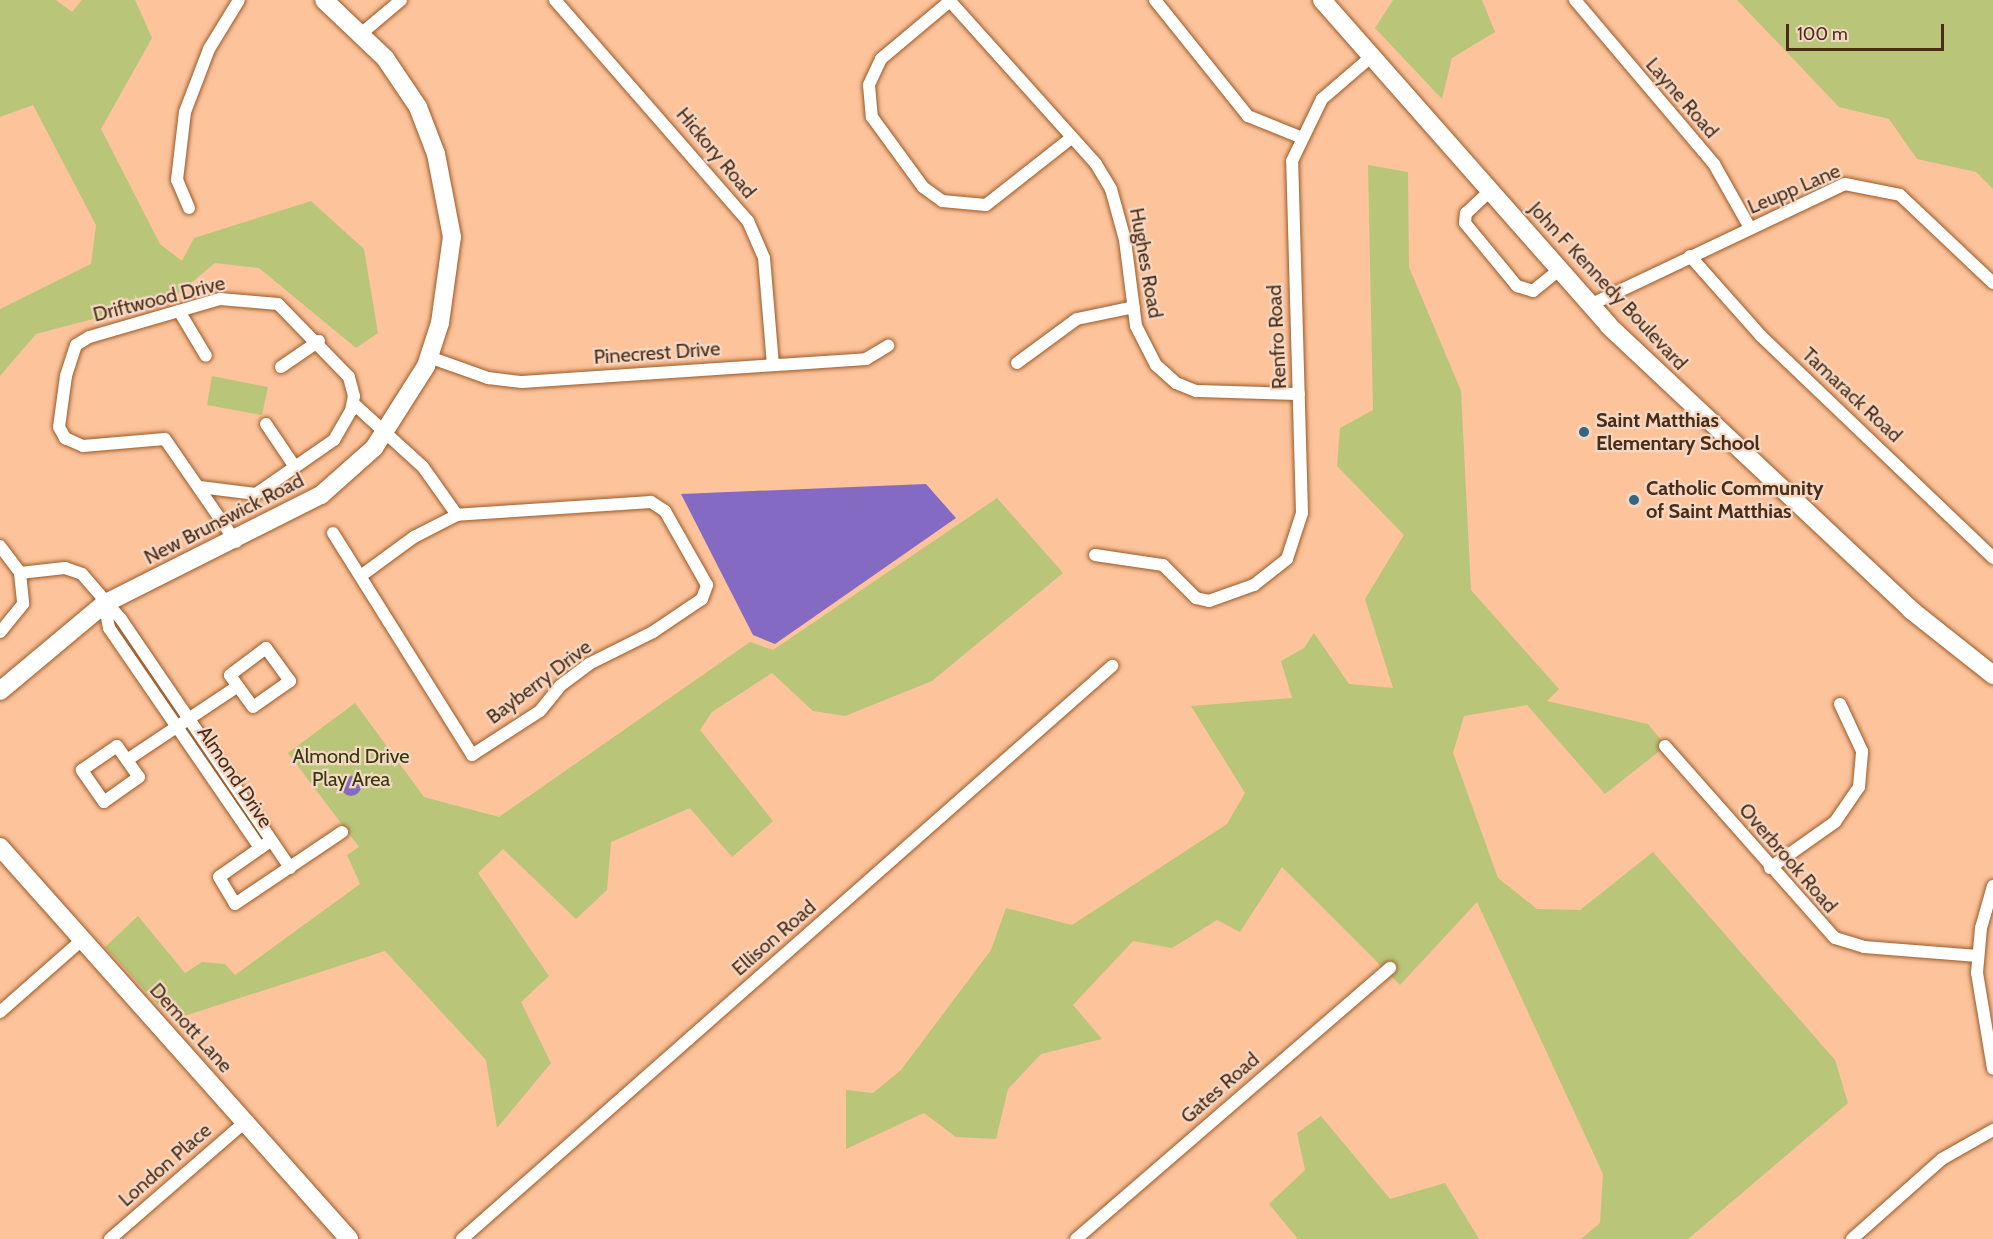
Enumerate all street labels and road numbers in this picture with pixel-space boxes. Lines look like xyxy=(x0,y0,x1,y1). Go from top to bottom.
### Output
street label: Layne Road xyxy=(1641,53,1723,143)
street label: Hickory Road xyxy=(671,103,761,203)
street label: Leupp Lane xyxy=(1744,159,1844,219)
street label: John F Kennedy Boulevard xyxy=(1524,197,1692,375)
street label: Hughes Road xyxy=(1124,206,1168,320)
street label: Driftwood Drive xyxy=(91,271,227,327)
street label: Renfro Road xyxy=(1262,284,1292,390)
street label: Pinecrest Drive xyxy=(593,337,721,369)
street label: Tamarack Road xyxy=(1797,343,1907,447)
street label: New Brunswick Road xyxy=(140,468,308,570)
street label: Bayberry Drive xyxy=(482,635,596,729)
street label: Almond Drive xyxy=(192,722,278,832)
street label: Overbrook Road xyxy=(1734,798,1842,918)
street label: Ellison Road xyxy=(727,895,821,981)
street label: Demott Lane xyxy=(145,978,237,1078)
street label: Gates Road xyxy=(1176,1047,1264,1129)
street label: London Place xyxy=(114,1118,216,1212)

